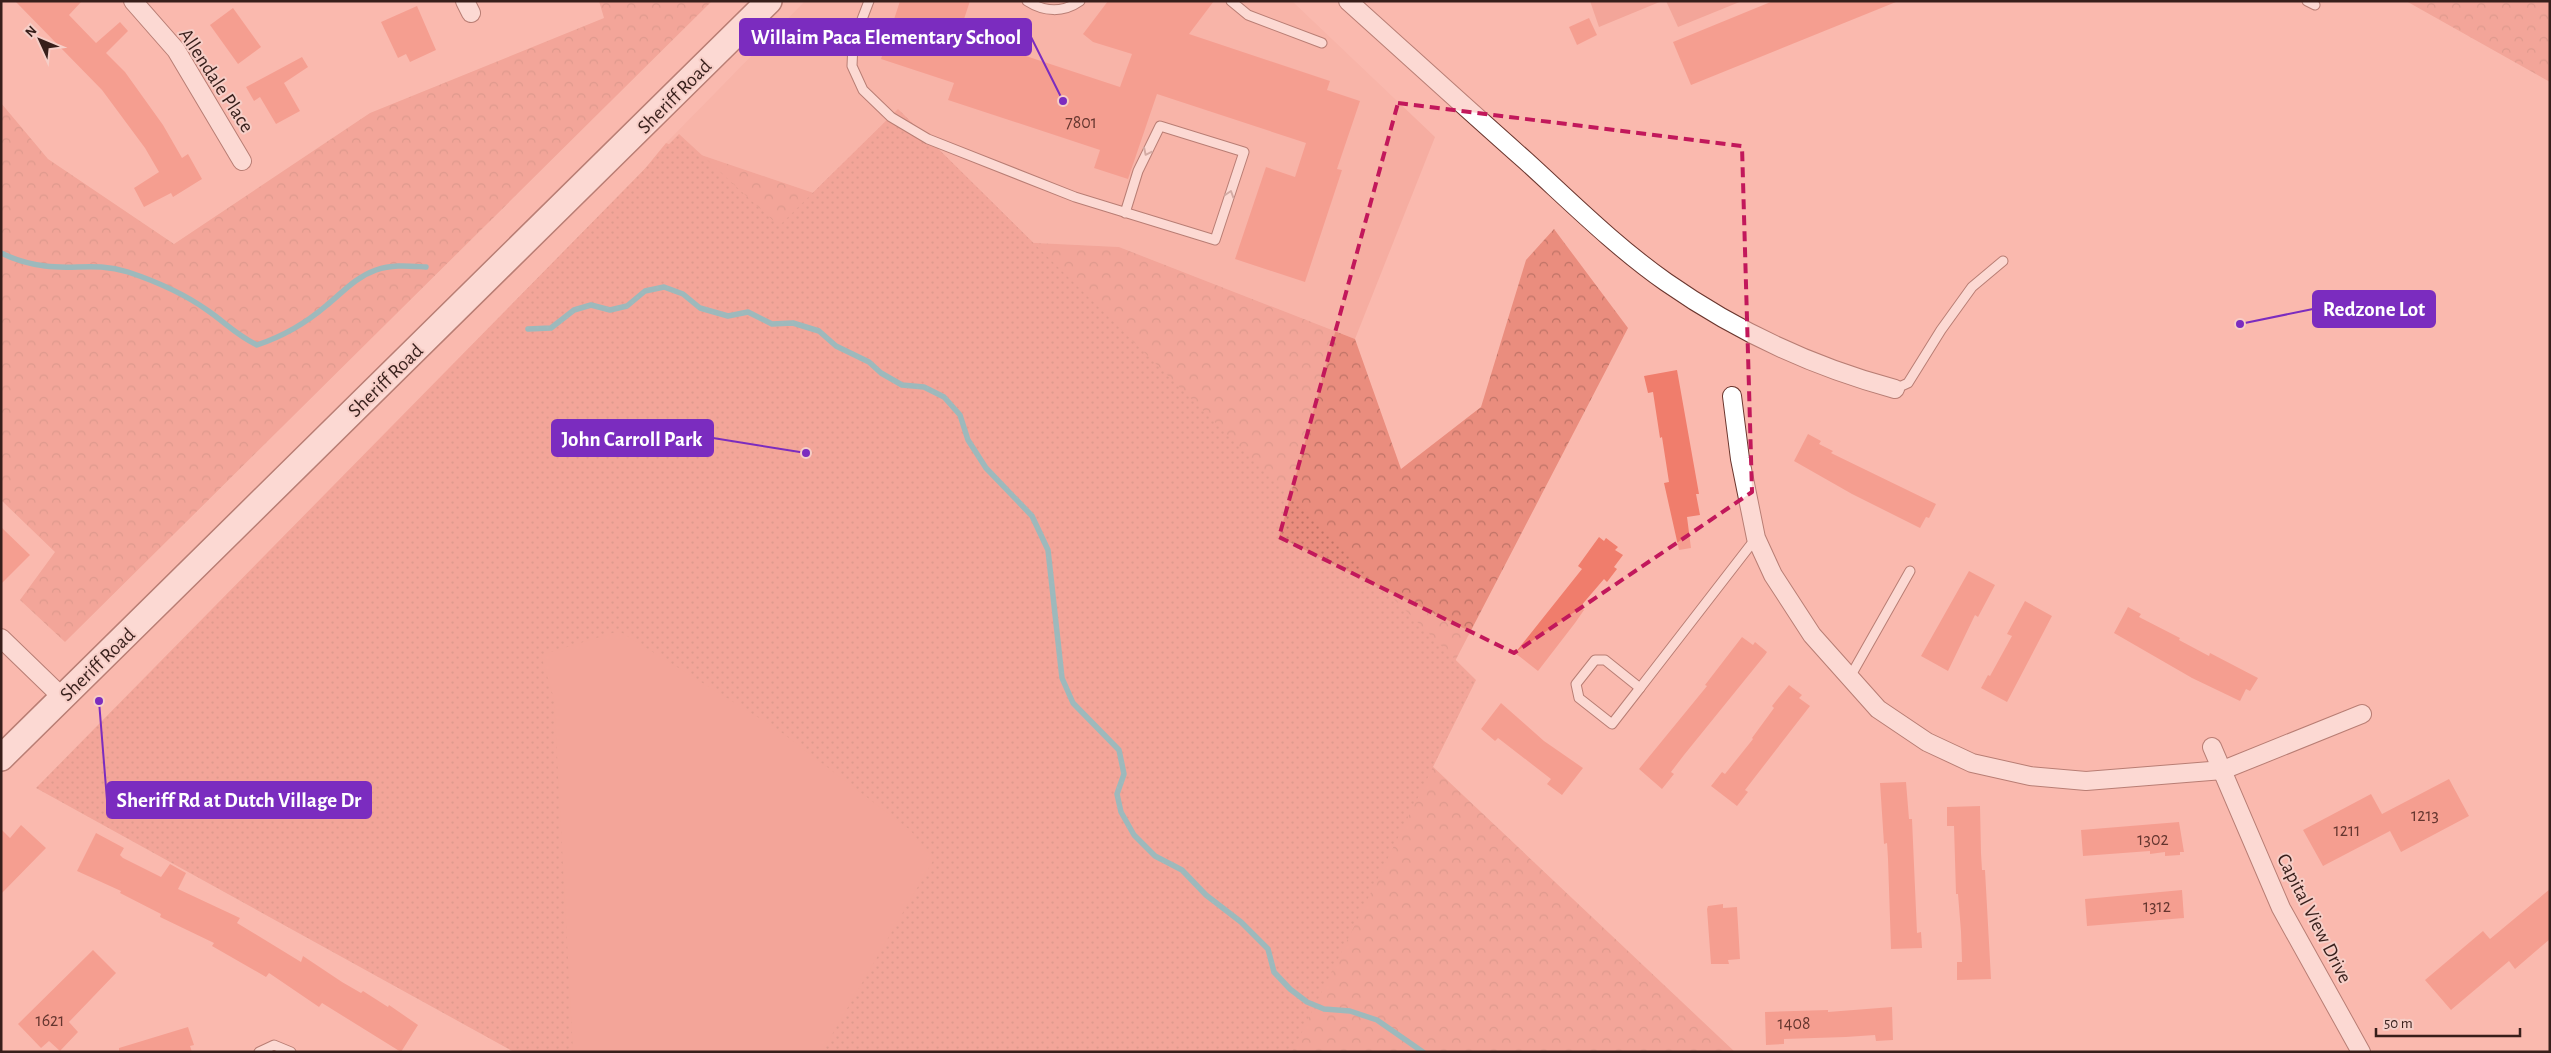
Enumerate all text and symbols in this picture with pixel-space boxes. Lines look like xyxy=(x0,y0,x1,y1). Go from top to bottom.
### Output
north arrow xyxy=(15,15,65,65)
callout: Willaim Paca Elementary School xyxy=(740,19,1031,55)
text: N xyxy=(23,23,40,40)
street label: Allendale Place xyxy=(175,25,257,136)
text: Willaim Paca Elementary School xyxy=(751,27,1021,48)
street label: Sheriff Road xyxy=(634,56,715,137)
house number: 7801 xyxy=(1065,114,1097,132)
one-way arrow xyxy=(1143,147,1153,156)
one-way arrow xyxy=(1225,190,1235,199)
callout: Redzone Lot xyxy=(2313,291,2435,327)
text: Redzone Lot xyxy=(2323,299,2425,320)
street label: Sheriff Road xyxy=(344,340,427,421)
callout: John Carroll Park xyxy=(552,420,713,456)
text: John Carroll Park xyxy=(562,429,703,450)
street label: Sheriff Road xyxy=(56,624,139,705)
callout: Sheriff Rd at Dutch Village Dr xyxy=(107,782,371,818)
text: Sheriff Rd at Dutch Village Dr xyxy=(117,790,362,811)
house number: 1213 xyxy=(2411,807,2439,825)
house number: 1211 xyxy=(2334,822,2360,840)
house number: 1302 xyxy=(2137,831,2169,849)
street label: Capital View Drive xyxy=(2273,851,2355,986)
house number: 1312 xyxy=(2143,898,2171,916)
scale bar xyxy=(2376,1006,2520,1038)
house number: 1621 xyxy=(35,1012,65,1030)
house number: 1408 xyxy=(1778,1015,1810,1033)
text: 50 m xyxy=(2384,1016,2413,1031)

